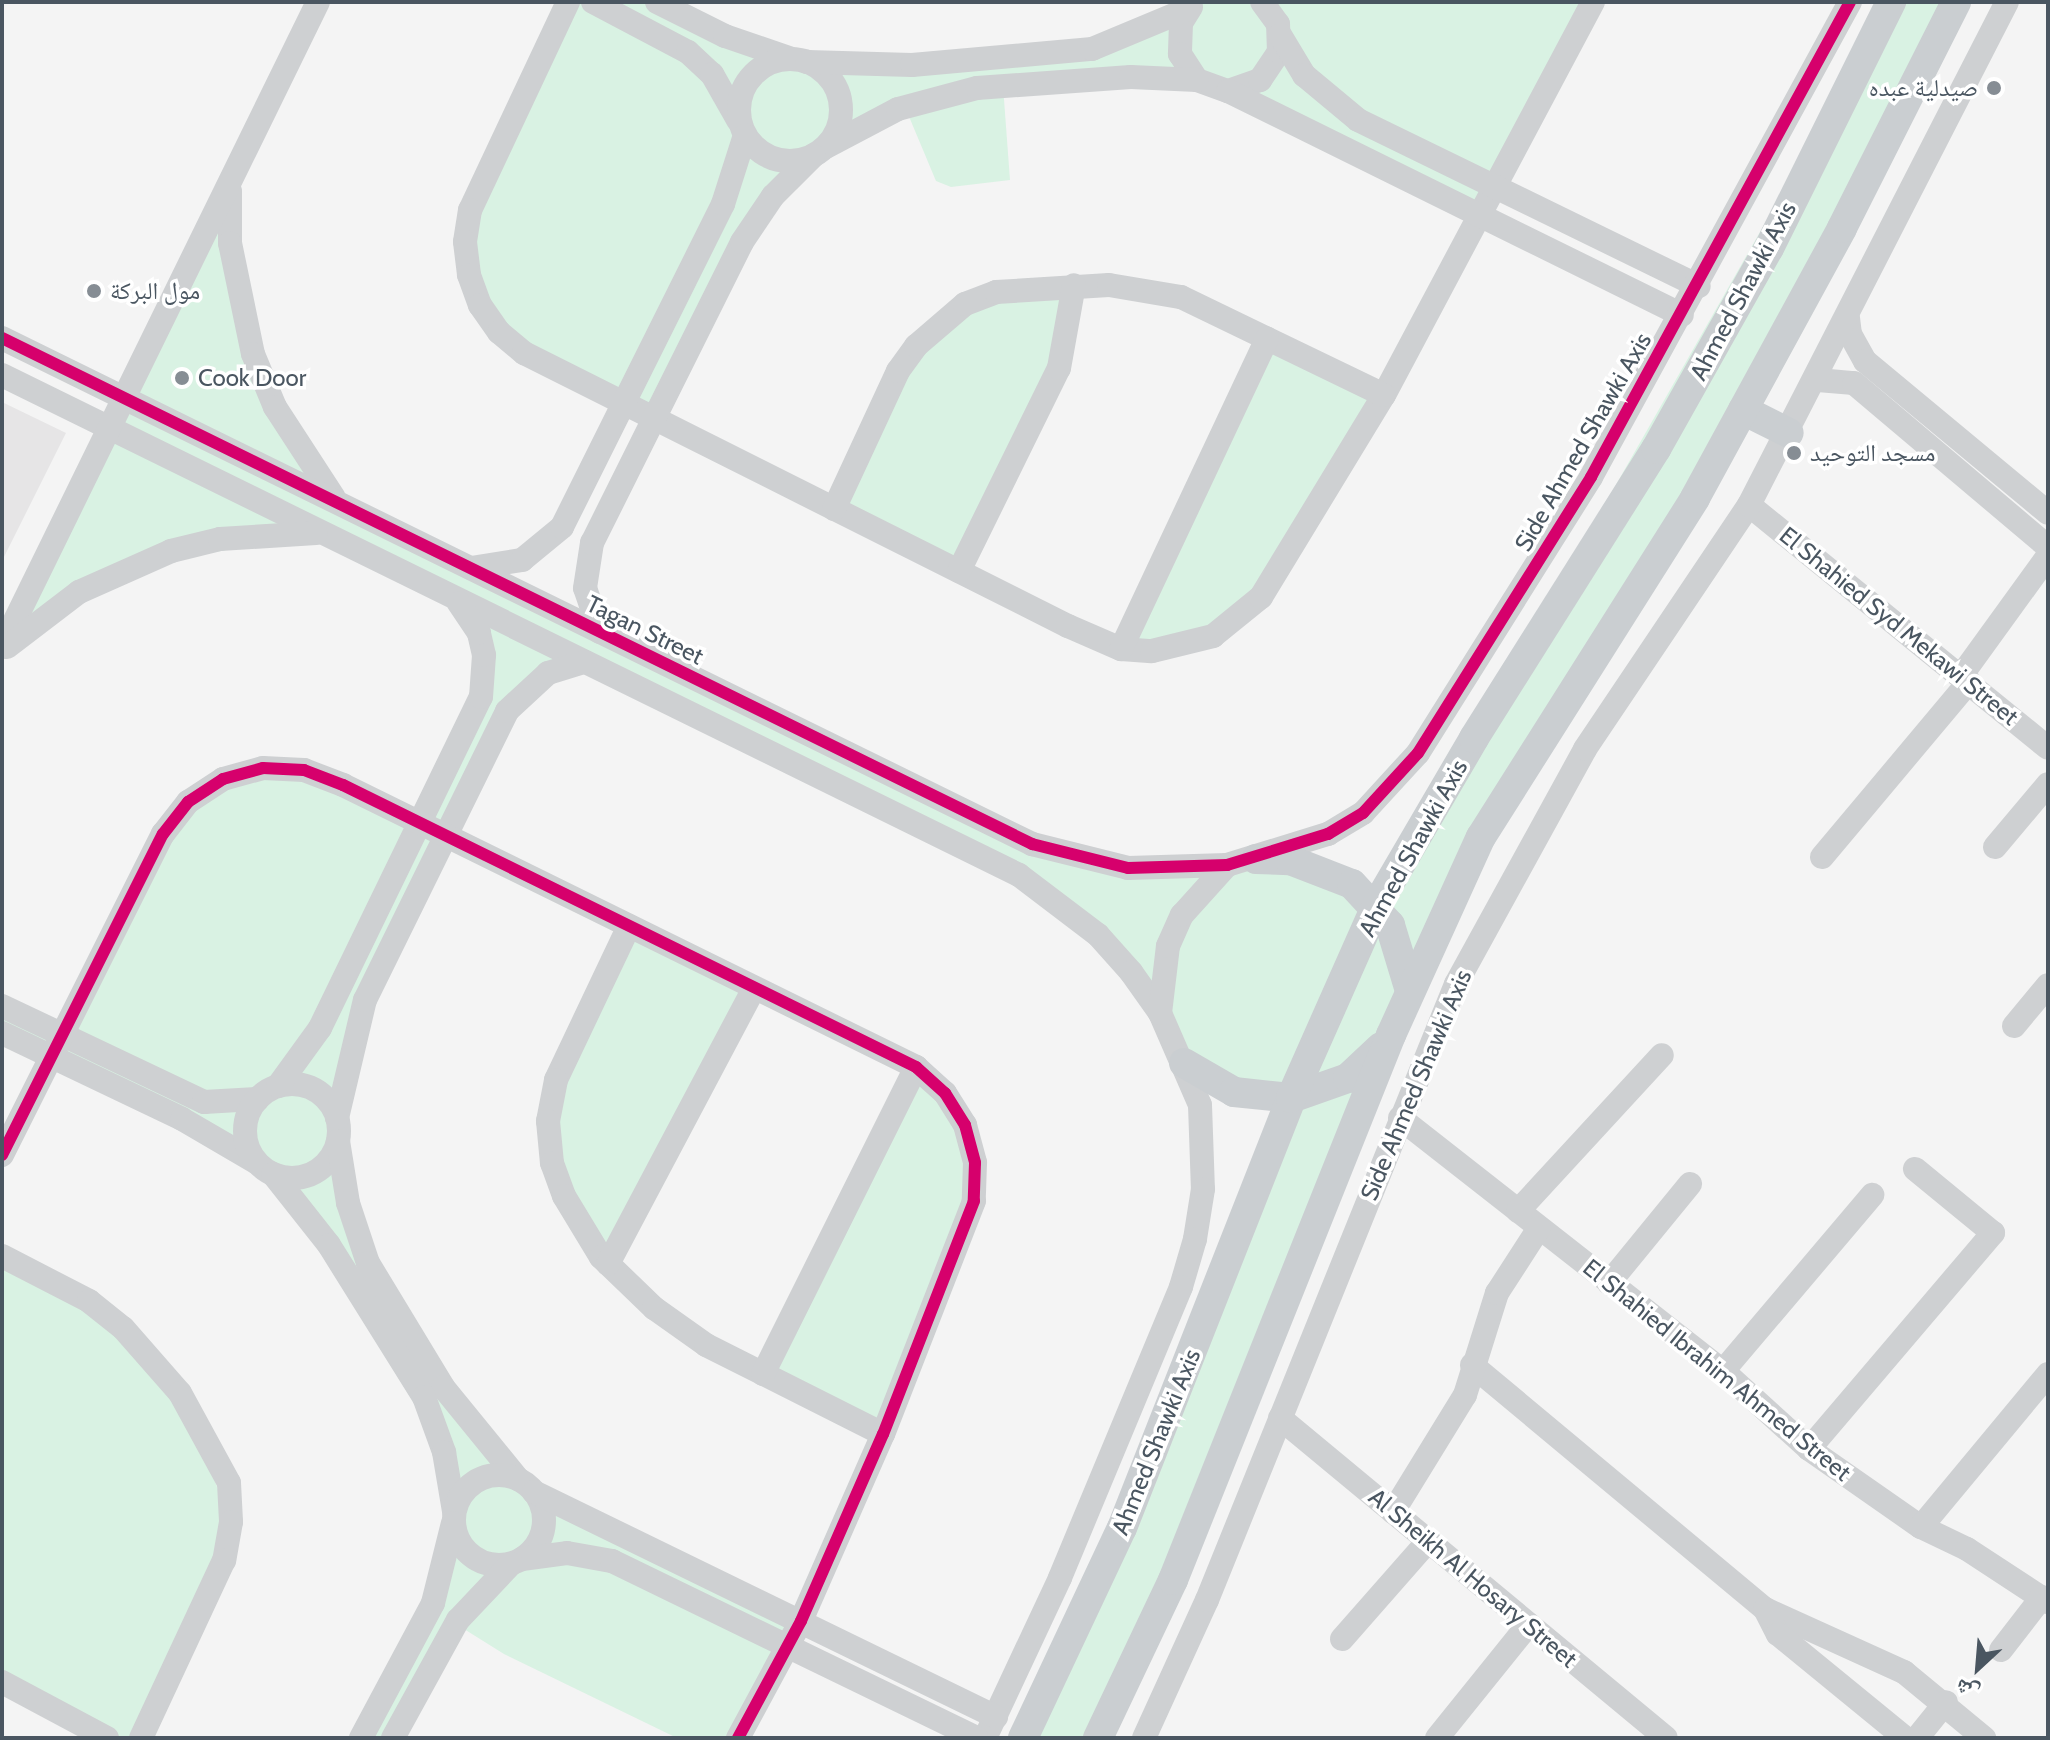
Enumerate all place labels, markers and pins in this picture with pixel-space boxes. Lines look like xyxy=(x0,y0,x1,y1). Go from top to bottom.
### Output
place label: صيدلية عبده xyxy=(1869,74,1978,102)
marker: صيدلية عبده xyxy=(1985,79,2003,97)
place label: مول البركة xyxy=(110,277,200,305)
marker: مول البركة xyxy=(85,282,103,300)
place label: Cook Door xyxy=(198,364,306,392)
marker: Cook Door xyxy=(173,369,191,387)
place label: مسجد التوحيد xyxy=(1810,439,1936,467)
marker: مسجد التوحيد xyxy=(1785,444,1803,462)

